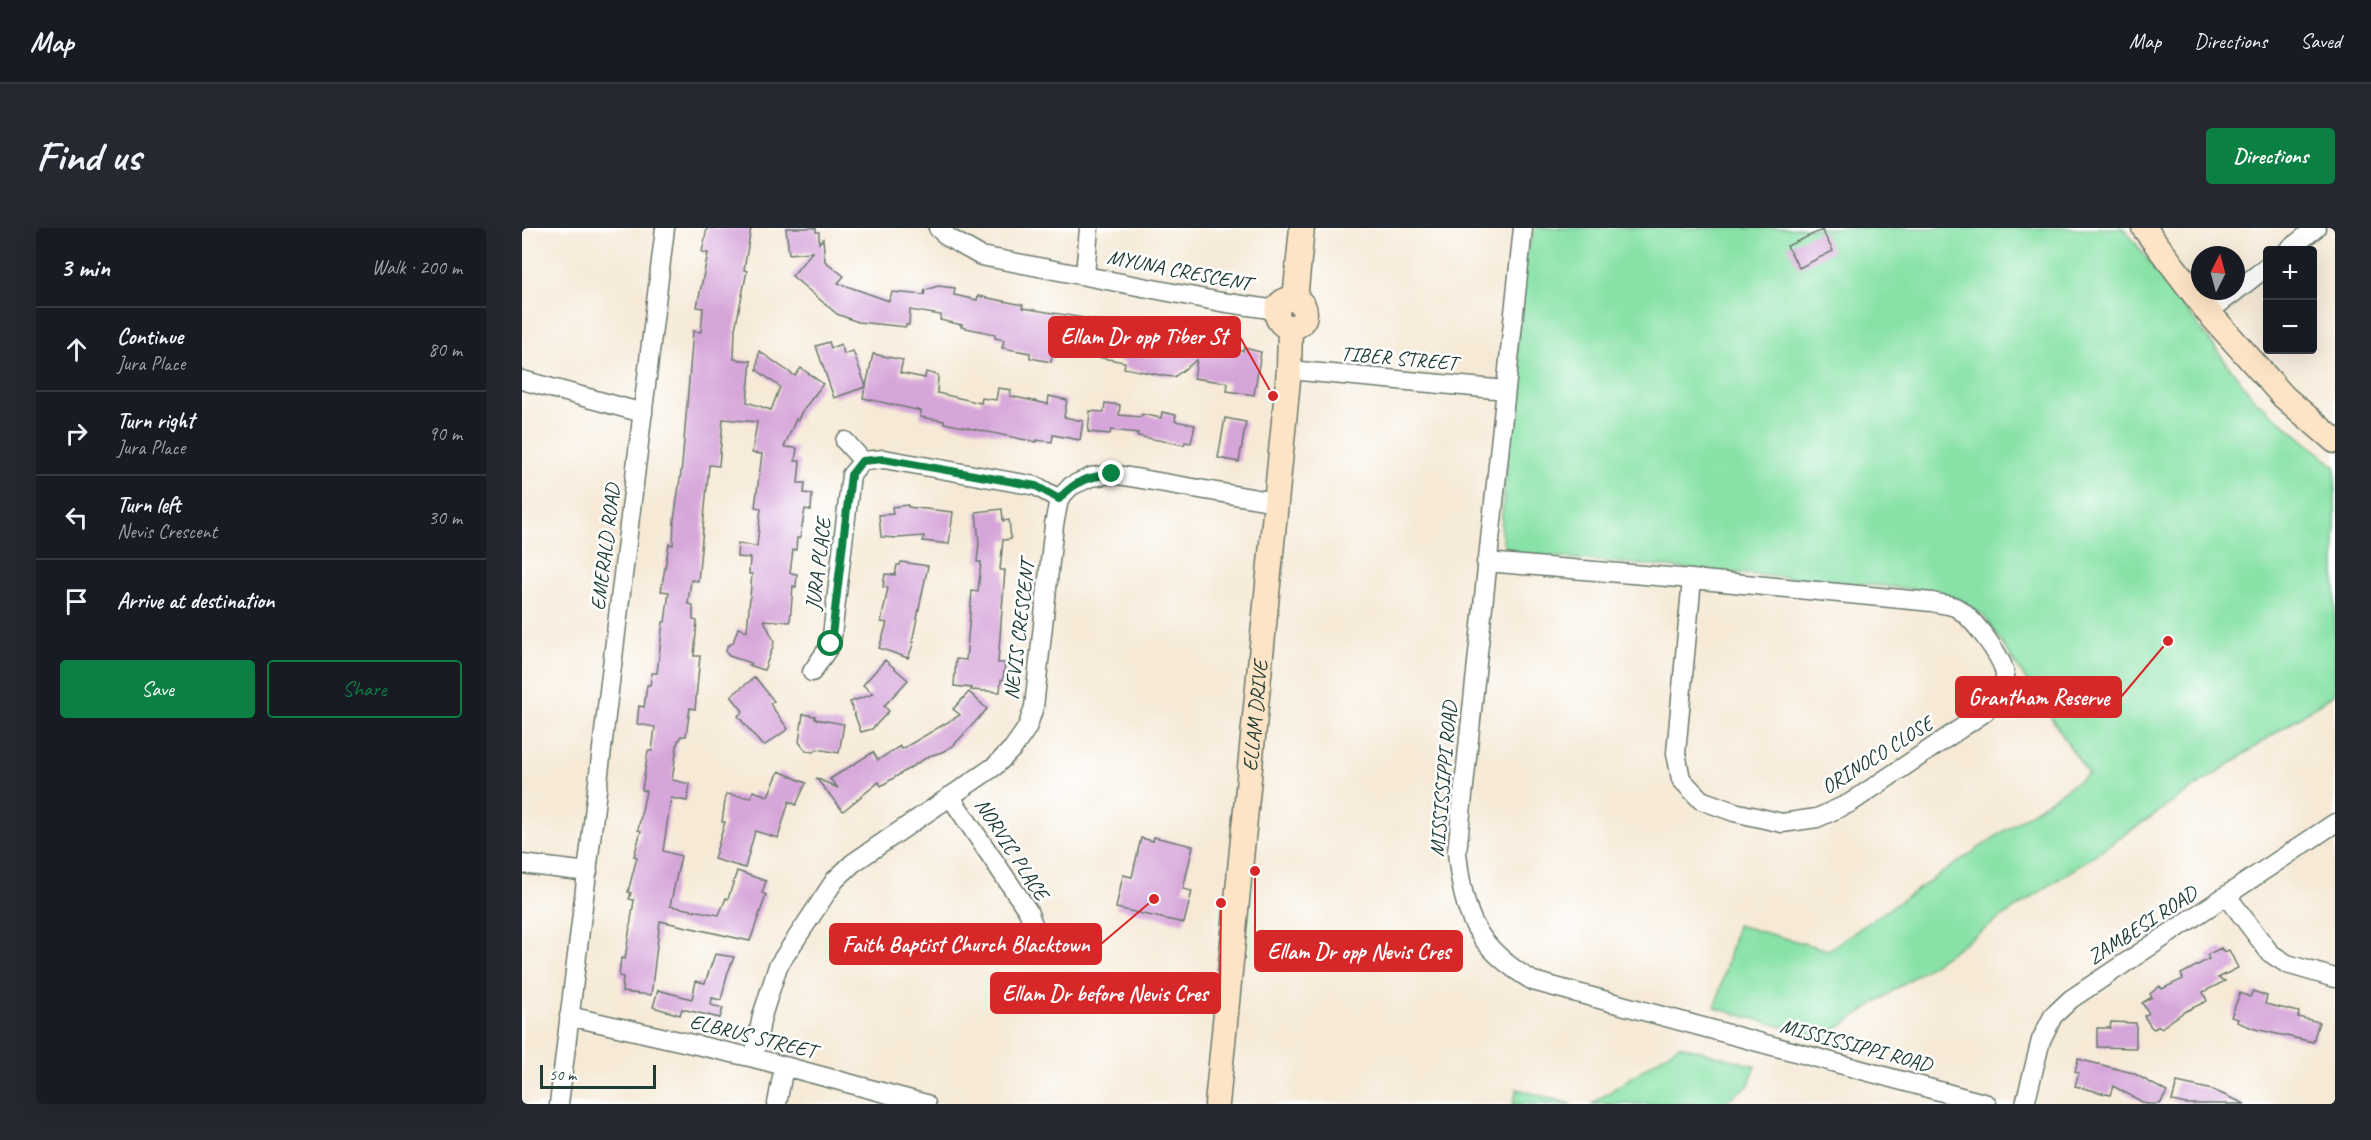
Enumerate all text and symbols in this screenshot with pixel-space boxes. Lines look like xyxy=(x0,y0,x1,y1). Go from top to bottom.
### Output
text: Map xyxy=(30,24,73,59)
text: Map xyxy=(2129,28,2161,54)
text: Directions xyxy=(2194,28,2267,54)
text: Saved xyxy=(2300,28,2341,54)
button: Directions xyxy=(2206,128,2335,184)
text: Find us xyxy=(36,130,141,183)
street label: MYUNA CRESCENT xyxy=(1105,243,1258,298)
north arrow xyxy=(2191,246,2245,300)
map controls xyxy=(2263,246,2317,354)
button: + xyxy=(2263,246,2317,300)
text: 3 min xyxy=(60,251,110,284)
text: Walk · 200 m xyxy=(372,255,462,280)
button: − xyxy=(2263,300,2317,354)
callout: Ellam Dr opp Tiber St xyxy=(1049,317,1240,357)
text: Continue xyxy=(117,323,183,351)
text: Ellam Dr opp Tiber St xyxy=(1061,323,1231,351)
icon: ahead xyxy=(60,333,93,366)
text: 80 m xyxy=(428,337,462,362)
street label: TIBER STREET xyxy=(1340,340,1463,376)
text: Jura Place xyxy=(117,351,185,376)
text: Turn right xyxy=(117,407,194,435)
icon: right xyxy=(60,417,93,450)
text: 90 m xyxy=(428,421,462,446)
text: Jura Place xyxy=(117,435,185,460)
route end xyxy=(1098,460,1124,486)
street label: EMERALD ROAD xyxy=(584,481,626,612)
text: Turn left xyxy=(117,491,181,519)
icon: left xyxy=(60,501,93,534)
text: 30 m xyxy=(428,505,462,530)
street label: JURA PLACE xyxy=(799,514,837,612)
text: Nevis Crescent xyxy=(117,519,217,544)
street label: NEVIS CRESCENT xyxy=(998,553,1041,701)
icon: arrive xyxy=(60,585,93,618)
text: Arrive at destination xyxy=(117,587,274,615)
route start xyxy=(817,630,843,656)
street label: ELLAM DRIVE xyxy=(1237,656,1274,772)
button: Save xyxy=(60,660,255,718)
button: Share xyxy=(267,660,462,718)
callout: Grantham Reserve xyxy=(1956,677,2121,717)
text: Grantham Reserve xyxy=(1969,684,2111,712)
street label: MISSISSIPPI ROAD xyxy=(1423,698,1463,858)
street label: ORINOCO CLOSE xyxy=(1816,709,1940,800)
street label: NORVIC PLACE xyxy=(969,793,1056,907)
street label: ZAMBESI ROAD xyxy=(2082,879,2203,970)
callout: Faith Baptist Church Blacktown xyxy=(830,924,1101,964)
text: Faith Baptist Church Blacktown xyxy=(842,931,1090,959)
callout: Ellam Dr opp Nevis Cres xyxy=(1255,931,1462,971)
text: Ellam Dr opp Nevis Cres xyxy=(1267,938,1453,966)
callout: Ellam Dr before Nevis Cres xyxy=(991,973,1220,1013)
text: Ellam Dr before Nevis Cres xyxy=(1002,980,1210,1008)
street label: ELBRUS STREET xyxy=(687,1008,824,1065)
street label: MISSISSIPPI ROAD xyxy=(1777,1012,1936,1078)
scale bar xyxy=(540,1062,656,1090)
text: 50 m xyxy=(549,1065,576,1085)

